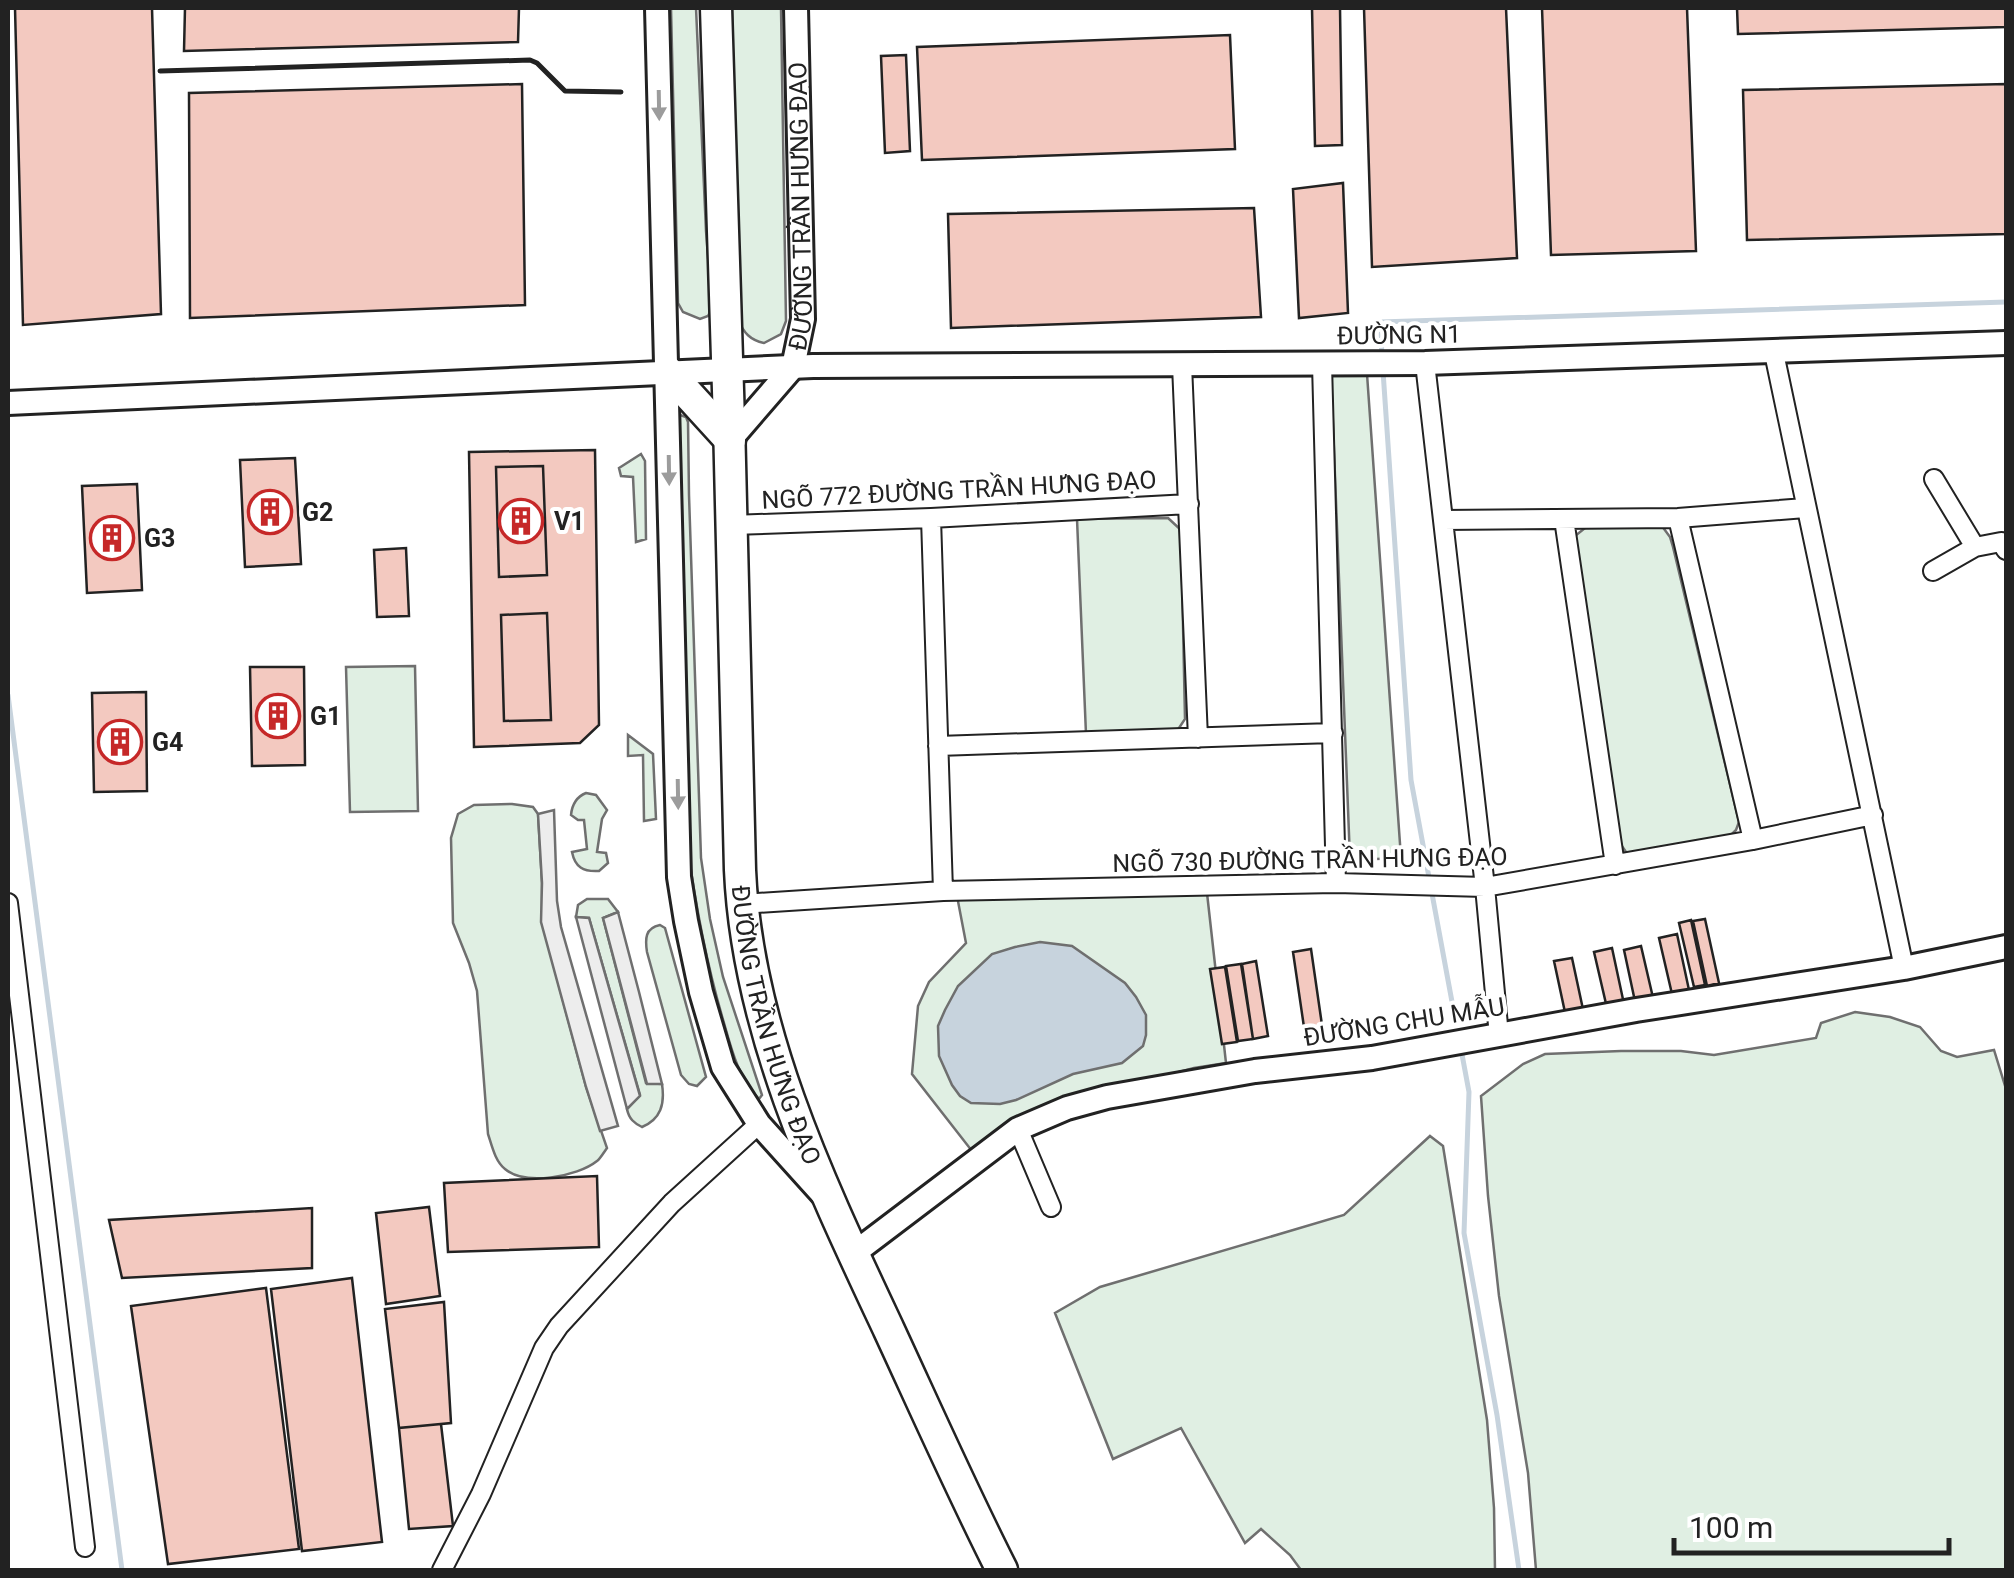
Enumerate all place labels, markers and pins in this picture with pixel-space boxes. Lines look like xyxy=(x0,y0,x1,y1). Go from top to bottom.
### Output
building icon: G2 xyxy=(247,489,293,535)
place label: G2 xyxy=(302,498,333,527)
building icon: V1 xyxy=(498,498,544,544)
place label: V1 xyxy=(554,507,585,536)
building icon: G3 xyxy=(89,515,135,561)
place label: G3 xyxy=(144,524,175,553)
building icon: G1 xyxy=(255,693,301,739)
place label: G1 xyxy=(310,702,341,731)
building icon: G4 xyxy=(97,719,143,765)
place label: G4 xyxy=(152,728,183,757)

